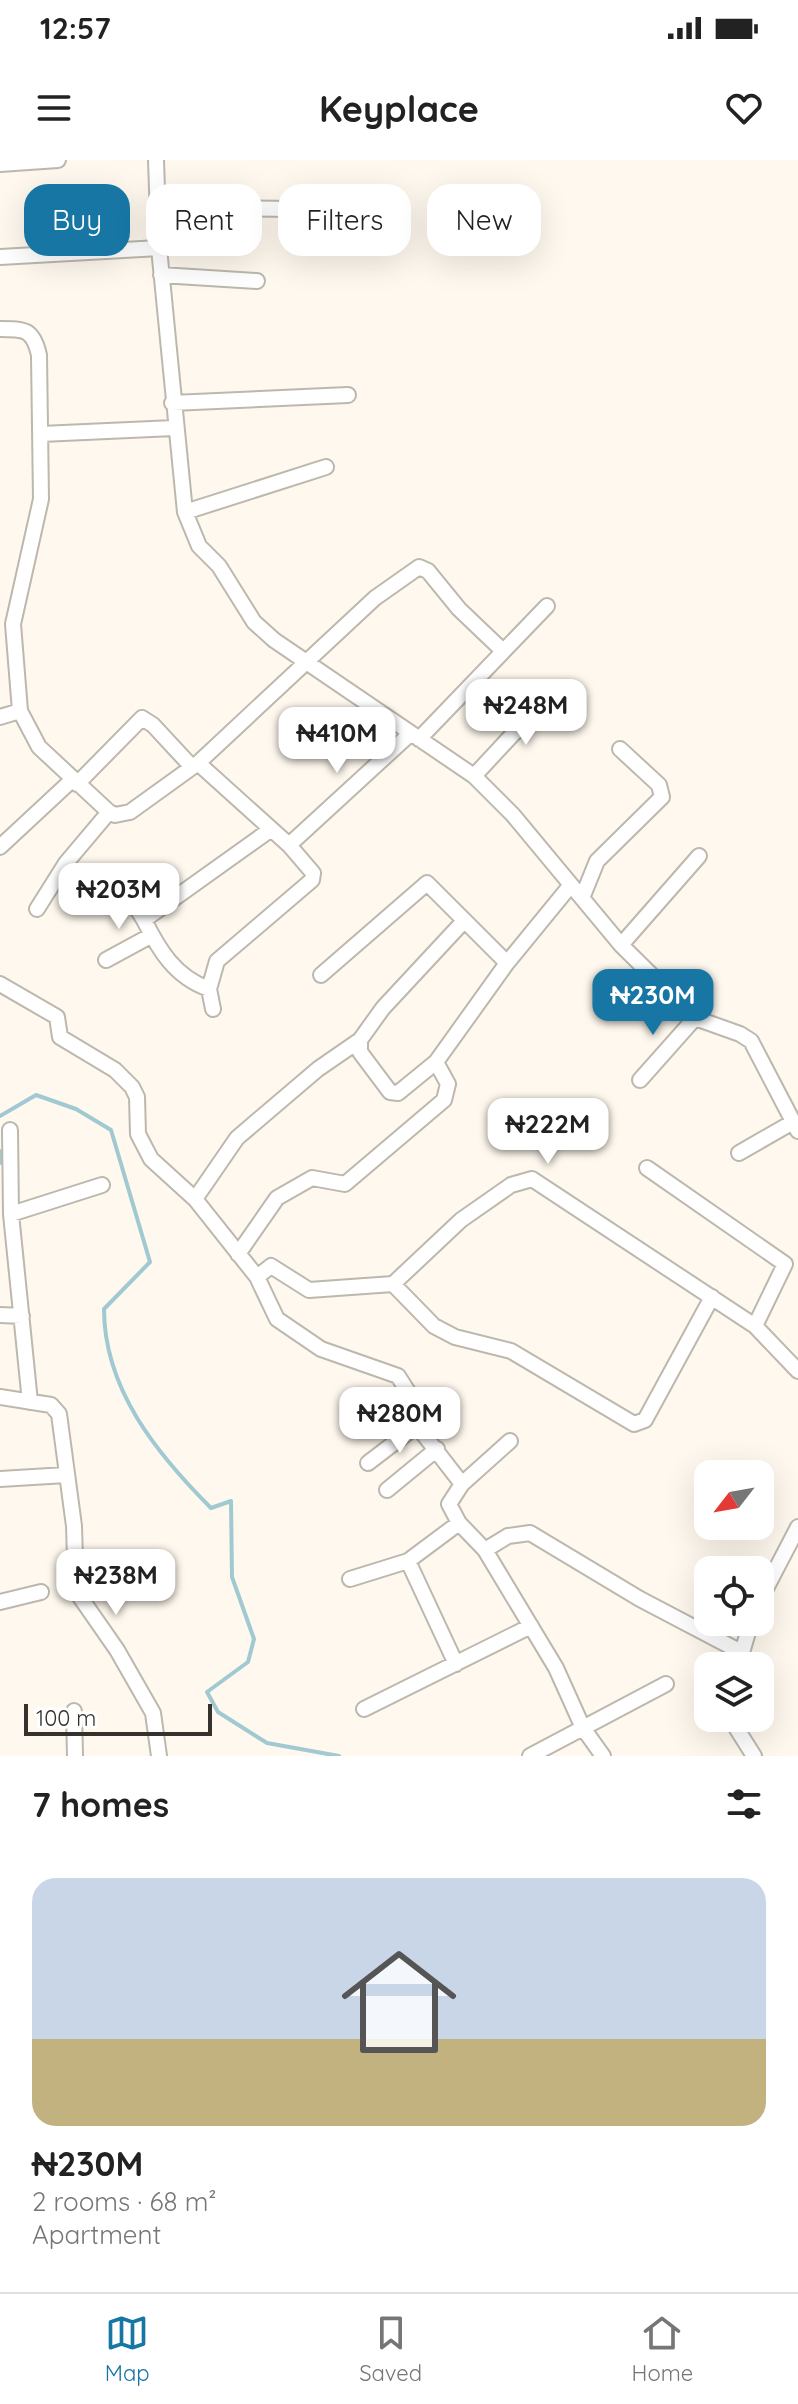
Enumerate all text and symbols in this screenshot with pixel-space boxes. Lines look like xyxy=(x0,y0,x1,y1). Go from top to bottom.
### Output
text: 12:57 xyxy=(40,9,111,47)
icon: menu xyxy=(32,86,76,130)
text: Keyplace xyxy=(319,86,479,131)
icon: heart xyxy=(722,86,766,130)
chip: Buy xyxy=(24,184,130,256)
chip: Rent xyxy=(146,184,262,256)
chip: Filters xyxy=(278,184,411,256)
chip: New xyxy=(427,184,541,256)
pin: ₦248M xyxy=(470,679,582,747)
text: ₦248M xyxy=(484,688,568,721)
pin: ₦410M xyxy=(281,707,393,775)
text: ₦410M xyxy=(297,716,378,749)
pin: ₦203M xyxy=(63,863,175,931)
text: ₦203M xyxy=(76,872,162,905)
pin: ₦230M xyxy=(597,969,709,1037)
text: ₦230M xyxy=(610,978,696,1011)
pin: ₦222M xyxy=(492,1098,604,1166)
text: ₦222M xyxy=(506,1107,590,1140)
pin: ₦280M xyxy=(344,1387,456,1455)
text: ₦280M xyxy=(357,1396,443,1429)
north arrow xyxy=(694,1460,774,1540)
map controls xyxy=(694,1460,774,1732)
pin: ₦238M xyxy=(60,1549,172,1617)
button: locate xyxy=(694,1556,774,1636)
text: ₦238M xyxy=(74,1558,158,1591)
button: layers xyxy=(694,1652,774,1732)
scale bar xyxy=(24,1700,212,1736)
text: 100 m xyxy=(36,1704,96,1732)
icon: filters xyxy=(722,1782,766,1826)
text: 7 homes xyxy=(32,1783,169,1826)
icon: home xyxy=(327,1930,471,2074)
text: ₦230M xyxy=(32,2142,143,2185)
text: 2 rooms · 68 m² xyxy=(32,2185,217,2218)
text: Apartment xyxy=(32,2218,161,2251)
tab: Map xyxy=(105,2311,150,2387)
tab: Saved xyxy=(359,2311,422,2387)
tab: Home xyxy=(632,2311,693,2387)

